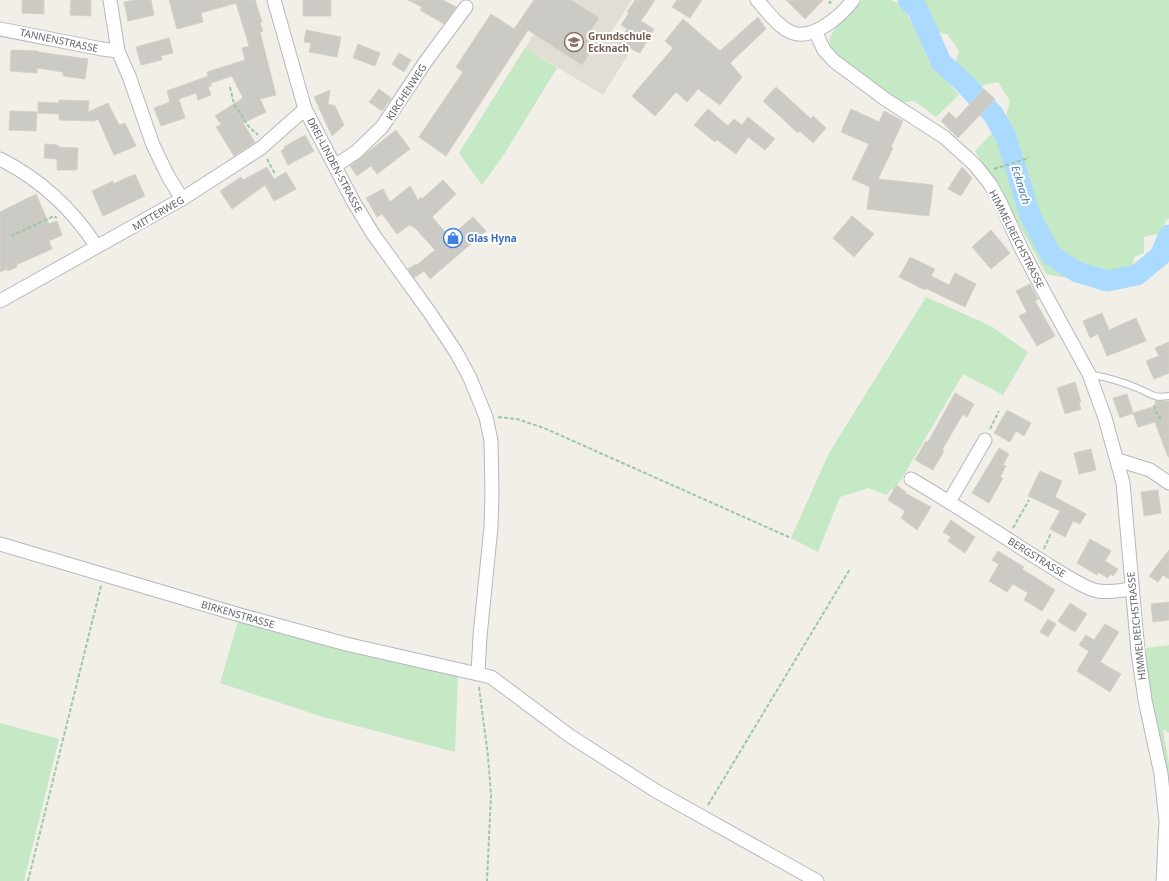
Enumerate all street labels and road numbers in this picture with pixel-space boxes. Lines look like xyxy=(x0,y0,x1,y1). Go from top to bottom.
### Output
street label: TANNENSTRASSE xyxy=(19,25,99,55)
street label: KIRCHENWEG xyxy=(382,61,430,123)
street label: DREI-LINDEN-STRASSE xyxy=(304,115,366,215)
street label: HIMMELREICHSTRASSE xyxy=(986,187,1048,291)
street label: MITTERWEG xyxy=(130,193,186,233)
street label: BERGSTRASSE xyxy=(1005,534,1069,580)
street label: HIMMELREICHSTRASSE xyxy=(1123,571,1149,681)
street label: BIRKENSTRASSE xyxy=(200,597,276,631)

